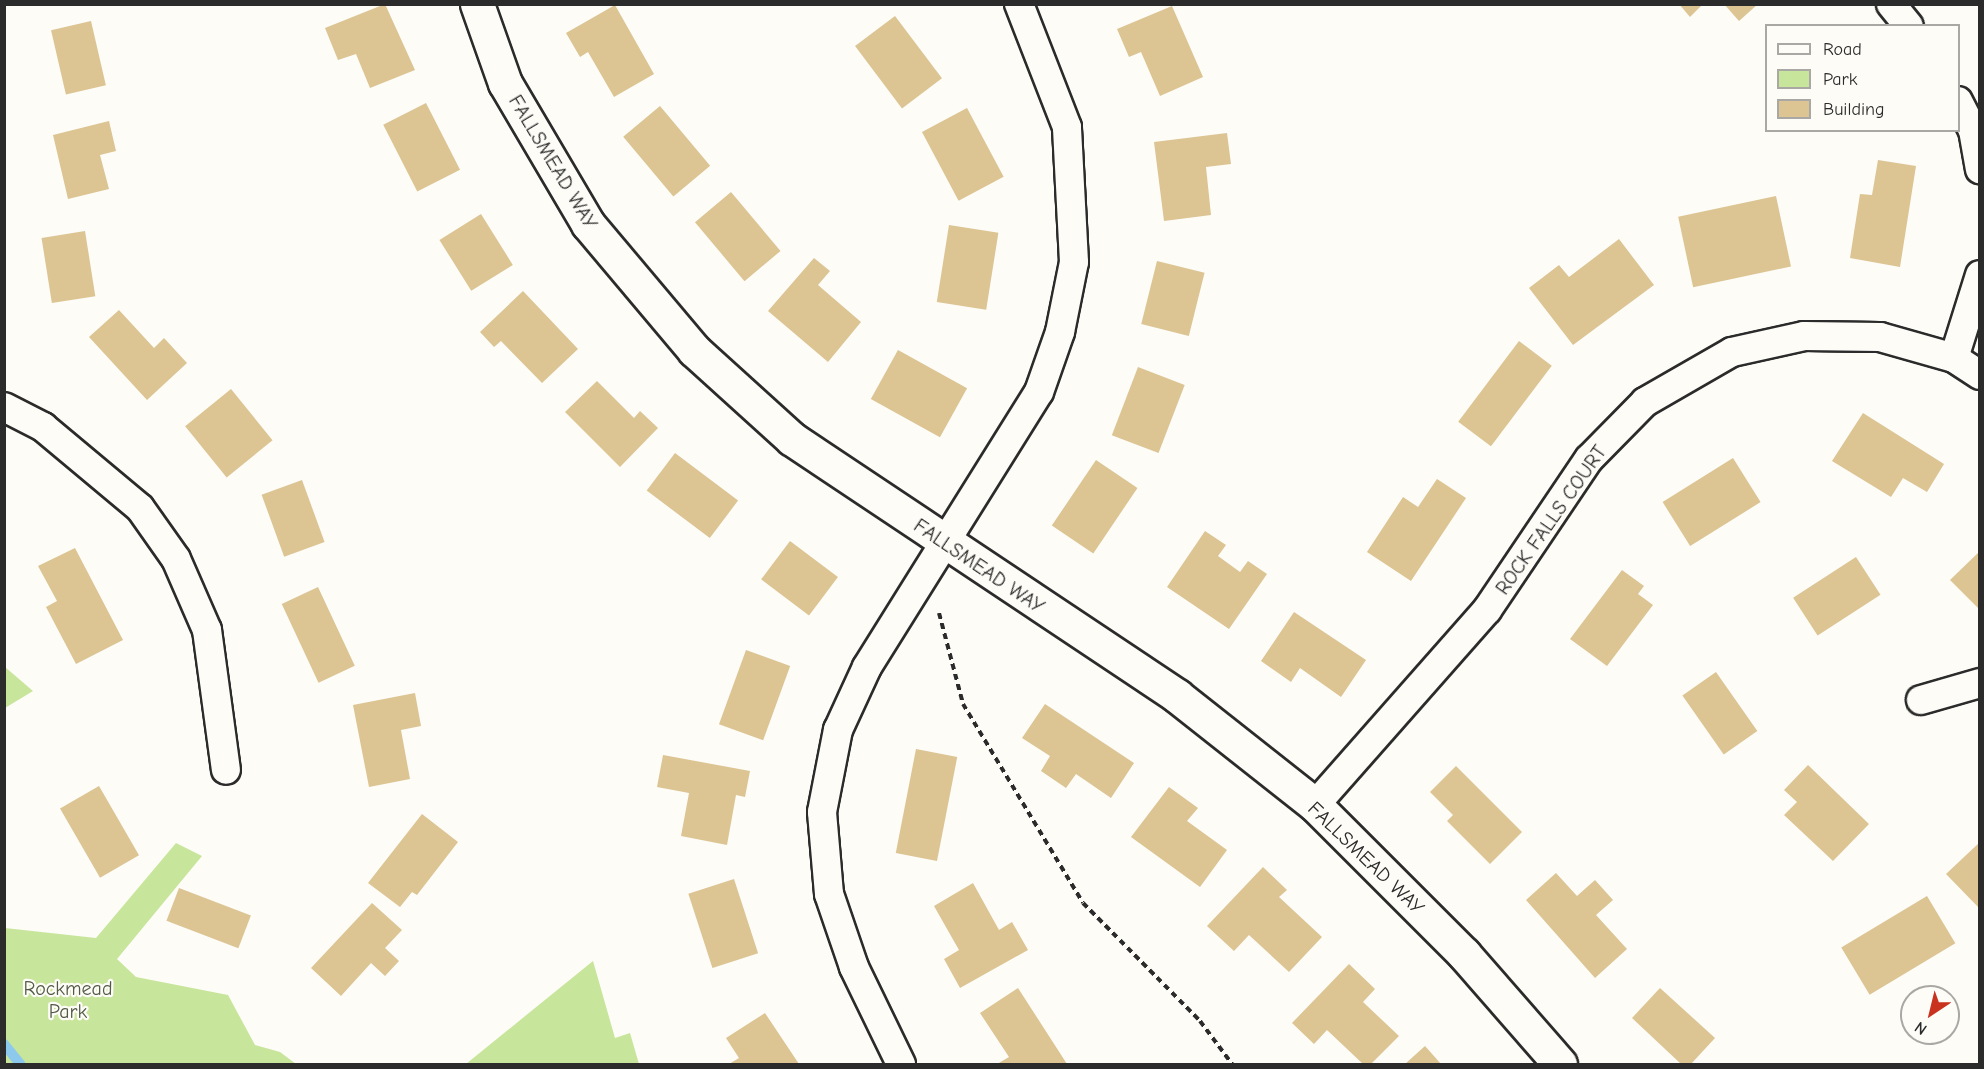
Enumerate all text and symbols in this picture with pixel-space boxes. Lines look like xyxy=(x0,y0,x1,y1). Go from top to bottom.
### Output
legend xyxy=(1765,24,1960,132)
text: Road xyxy=(1823,39,1862,60)
text: Park xyxy=(1823,69,1857,90)
street label: FALLSMEAD WAY xyxy=(503,91,603,233)
text: Building xyxy=(1823,99,1885,120)
street label: ROCK FALLS COURT xyxy=(1490,441,1612,599)
street label: FALLSMEAD WAY xyxy=(909,513,1049,619)
street label: FALLSMEAD WAY xyxy=(1303,796,1429,920)
park label: Rockmead Park xyxy=(23,977,113,1024)
north arrow xyxy=(1900,985,1960,1045)
text: N xyxy=(1911,1018,1930,1038)

